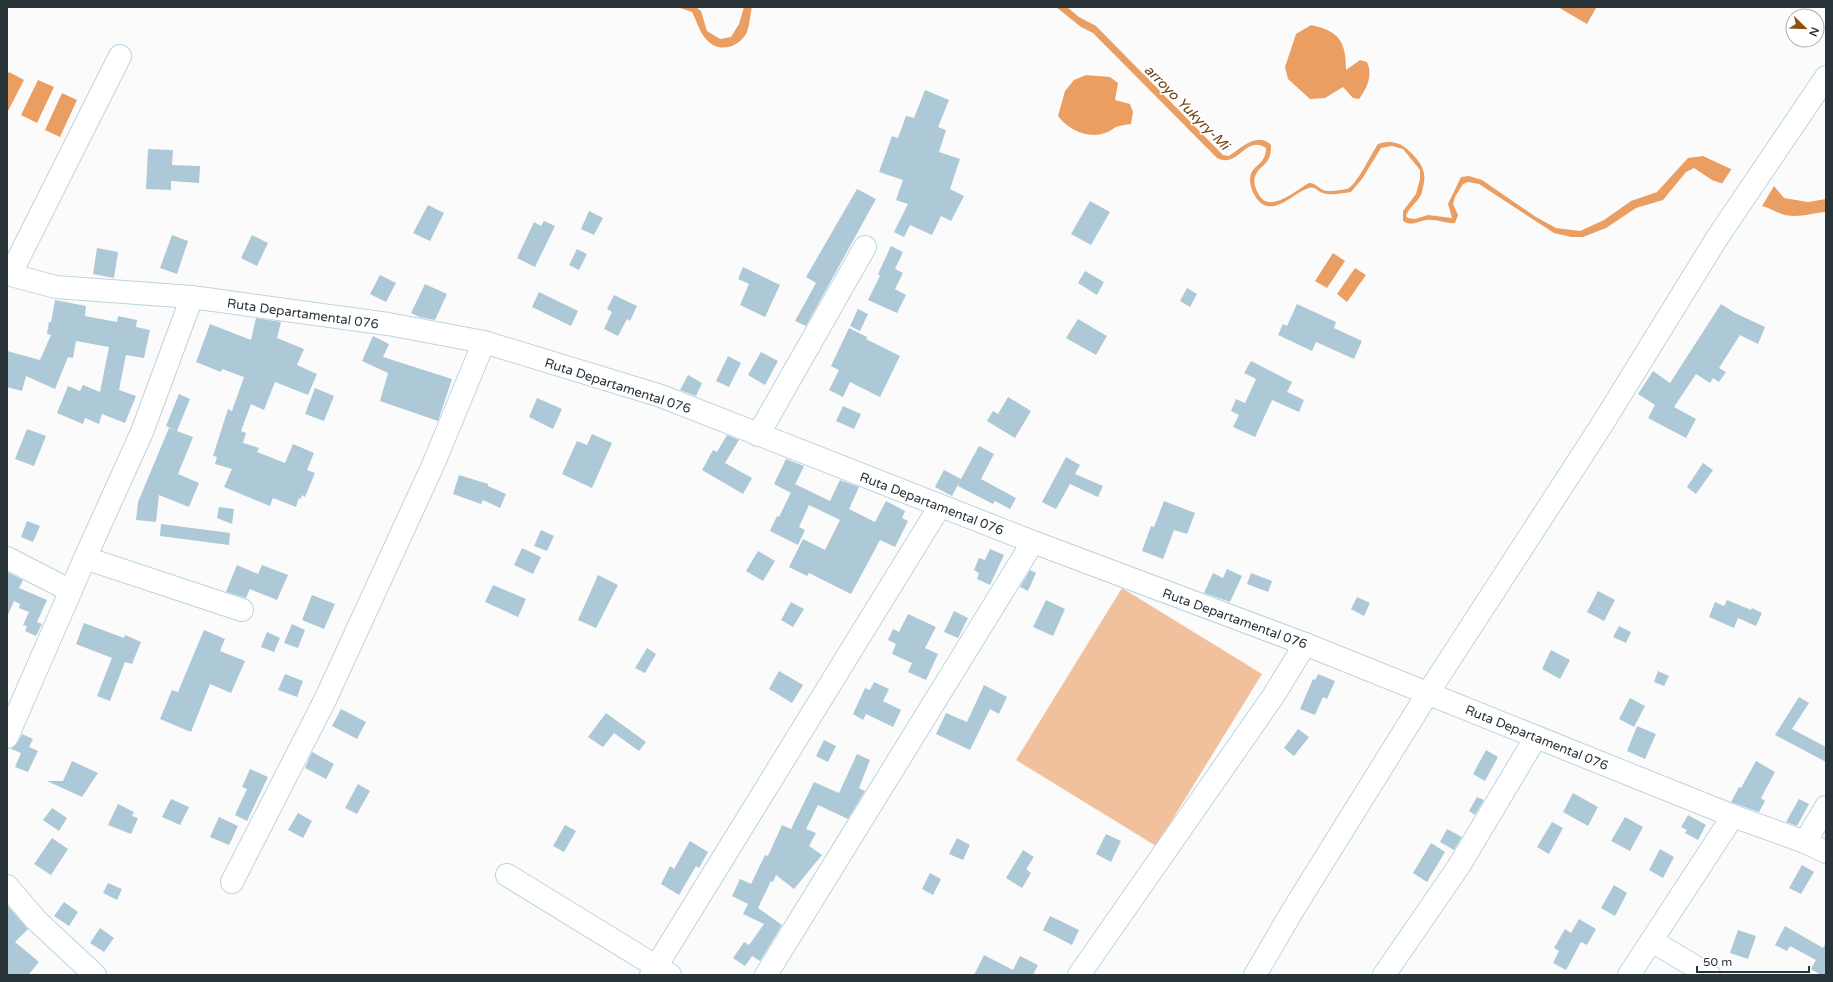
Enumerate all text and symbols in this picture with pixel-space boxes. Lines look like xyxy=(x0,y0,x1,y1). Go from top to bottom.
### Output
north arrow xyxy=(1785,8,1825,48)
text: N xyxy=(1806,25,1821,38)
water label: arroyo Yukyry-Mi xyxy=(1141,61,1234,155)
street label: Ruta Departamental 076 xyxy=(226,295,380,333)
street label: Ruta Departamental 076 xyxy=(543,355,693,417)
street label: Ruta Departamental 076 xyxy=(857,469,1006,539)
street label: Ruta Departamental 076 xyxy=(1160,585,1309,653)
street label: Ruta Departamental 076 xyxy=(1463,702,1611,774)
scale bar xyxy=(1697,948,1809,974)
text: 50 m xyxy=(1703,955,1732,969)

